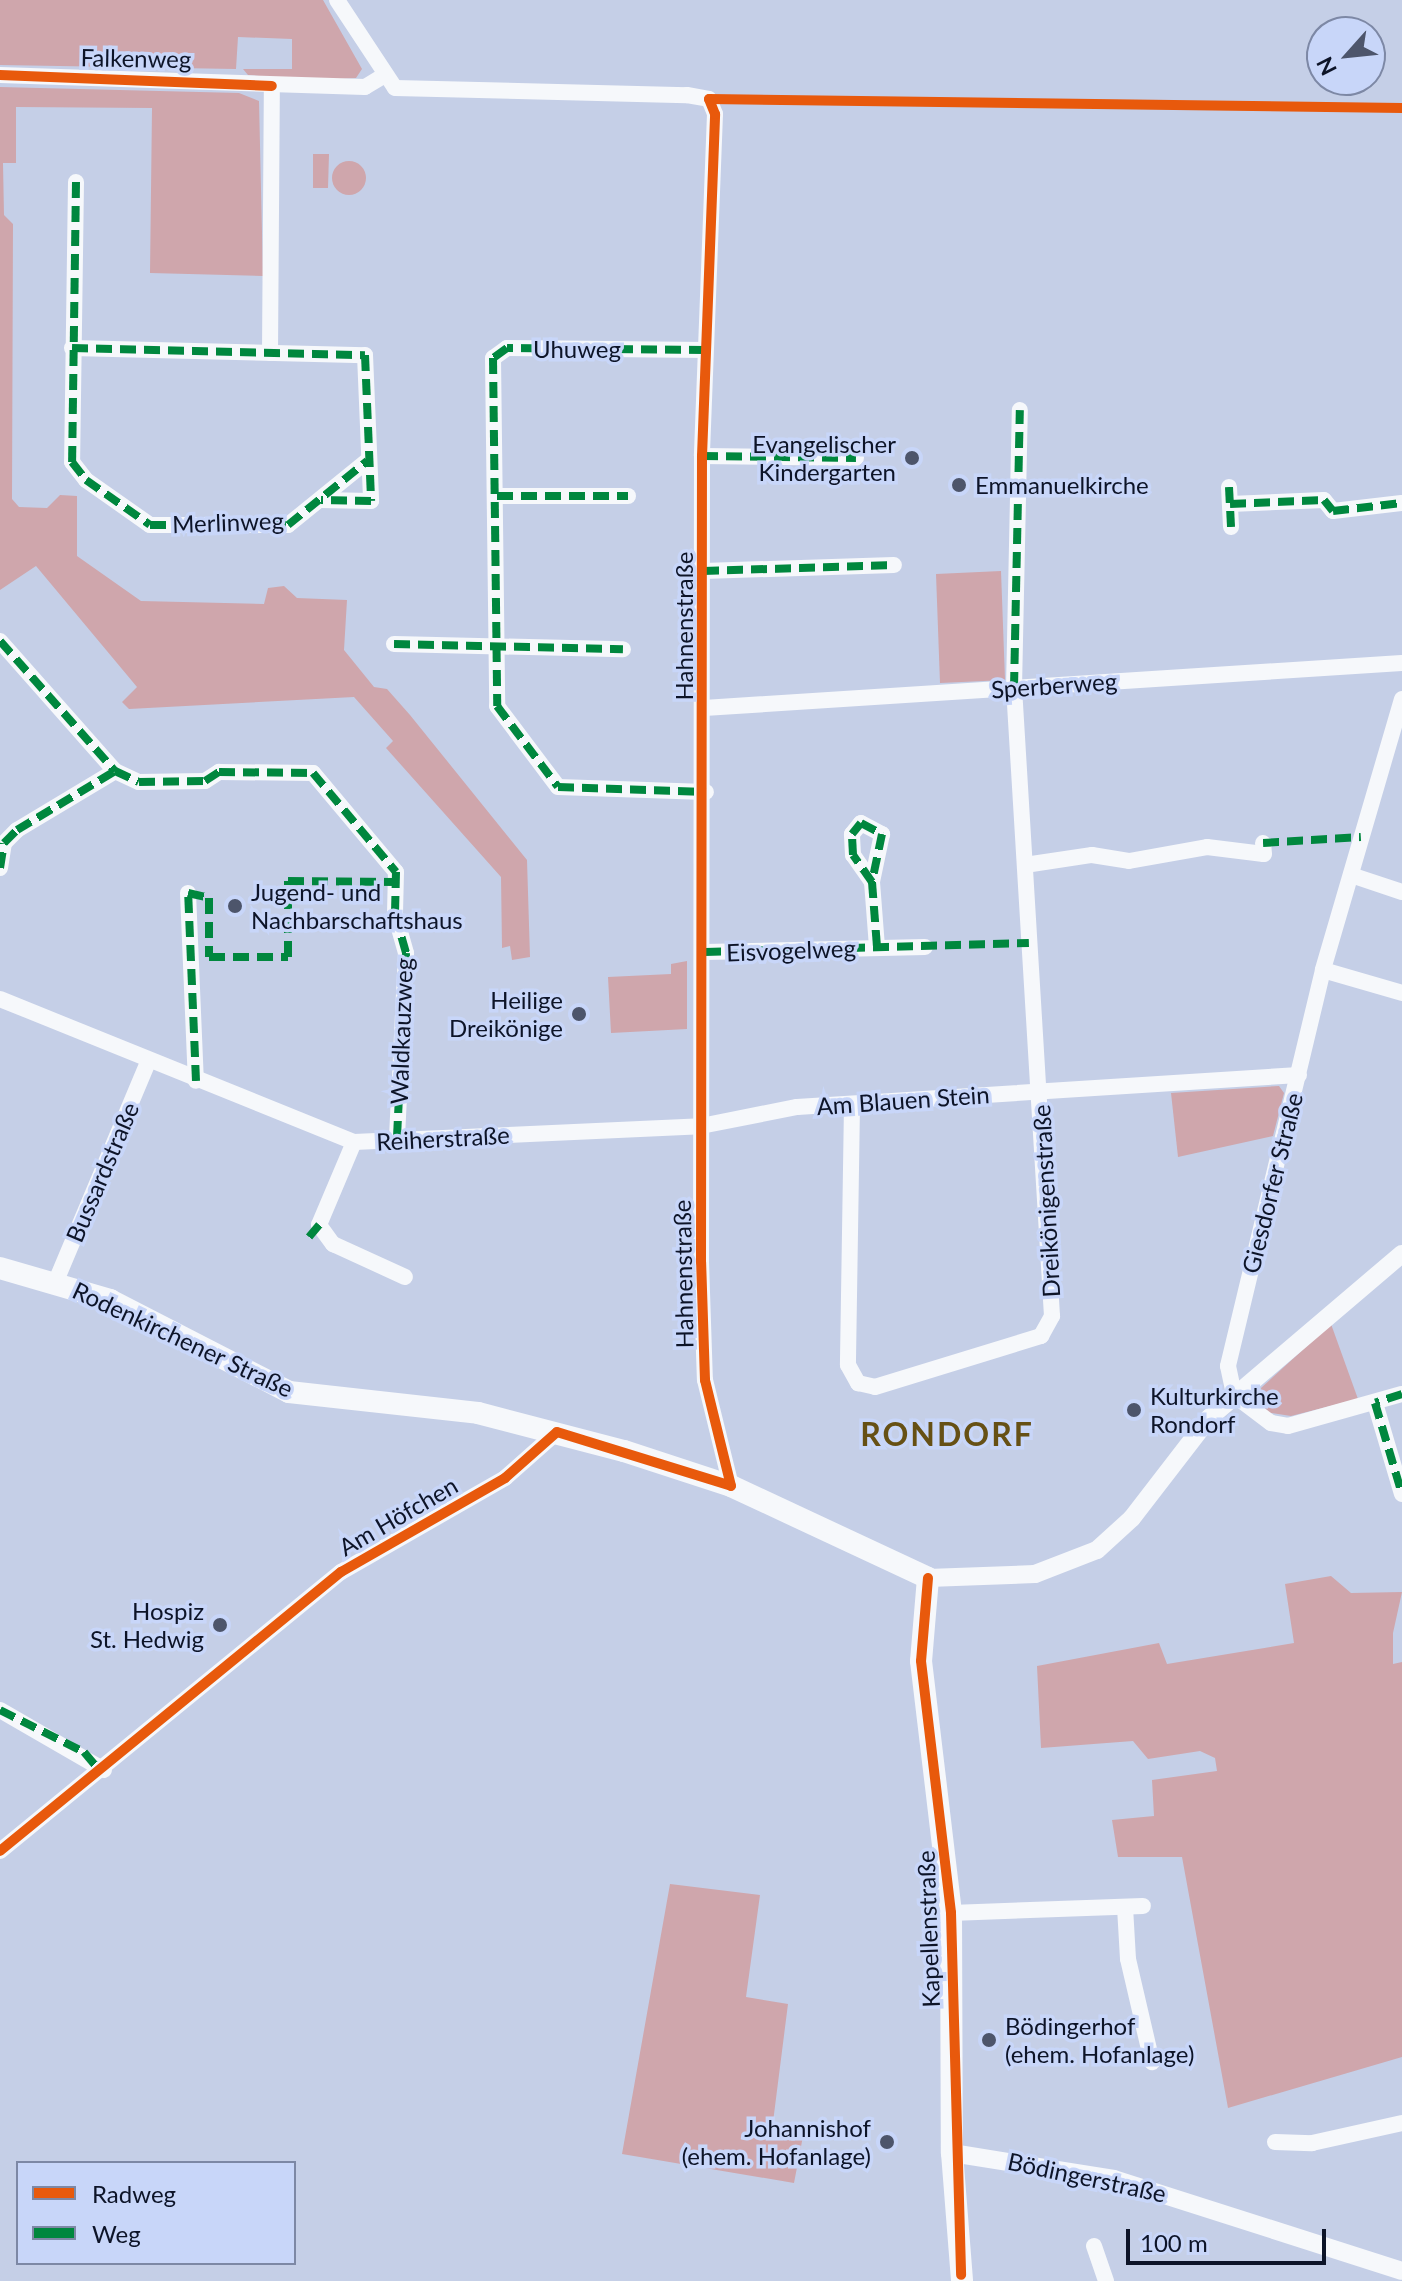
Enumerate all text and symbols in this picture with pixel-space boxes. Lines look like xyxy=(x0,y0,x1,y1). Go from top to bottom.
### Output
north arrow xyxy=(1306,16,1386,96)
street label: Falkenweg xyxy=(80,43,192,73)
text: N xyxy=(1310,53,1342,80)
street label: Uhuweg xyxy=(533,335,621,363)
place label: Evangelischer Kindergarten xyxy=(752,430,896,486)
marker: Evangelischer Kindergarten xyxy=(903,449,921,467)
place label: Emmanuelkirche xyxy=(975,471,1149,499)
marker: Emmanuelkirche xyxy=(950,476,968,494)
street label: Merlinweg xyxy=(172,506,284,538)
street label: Hahnenstraße xyxy=(670,552,698,700)
street label: Sperberweg xyxy=(990,666,1118,704)
place label: Jugend- und Nachbarschaftshaus xyxy=(251,878,463,934)
marker: Jugend- und Nachbarschaftshaus xyxy=(226,897,244,915)
street label: Eisvogelweg xyxy=(726,933,856,967)
street label: Waldkauzweg xyxy=(384,957,418,1105)
place label: Heilige Dreikönige xyxy=(449,986,563,1042)
marker: Heilige Dreikönige xyxy=(570,1005,588,1023)
street label: Am Blauen Stein xyxy=(816,1080,990,1120)
street label: Giesdorfer Straße xyxy=(1236,1089,1308,1277)
street label: Bussardstraße xyxy=(60,1098,144,1246)
street label: Dreikönigenstraße xyxy=(1027,1104,1065,1298)
street label: Reiherstraße xyxy=(376,1120,510,1156)
street label: Hahnenstraße xyxy=(667,1199,699,1349)
street label: Rodenkirchener Straße xyxy=(68,1275,298,1403)
place label: Kulturkirche Rondorf xyxy=(1150,1382,1279,1438)
marker: Kulturkirche Rondorf xyxy=(1125,1401,1143,1419)
district label: RONDORF xyxy=(860,1415,1034,1453)
street label: Am Höfchen xyxy=(334,1470,462,1562)
place label: Hospiz St. Hedwig xyxy=(90,1597,204,1653)
marker: Hospiz St. Hedwig xyxy=(211,1616,229,1634)
street label: Kapellenstraße xyxy=(911,1850,945,2008)
place label: Bödingerhof (ehem. Hofanlage) xyxy=(1005,2012,1194,2068)
marker: Bödingerhof (ehem. Hofanlage) xyxy=(980,2031,998,2049)
place label: Johannishof (ehem. Hofanlage) xyxy=(682,2114,871,2170)
marker: Johannishof (ehem. Hofanlage) xyxy=(878,2133,896,2151)
street label: Bödingerstraße xyxy=(1005,2146,1169,2208)
legend xyxy=(16,2161,296,2265)
text: Radweg xyxy=(92,2179,176,2208)
scale bar xyxy=(1130,2213,1330,2263)
text: Weg xyxy=(92,2219,141,2248)
text: 100 m xyxy=(1140,2228,1208,2257)

